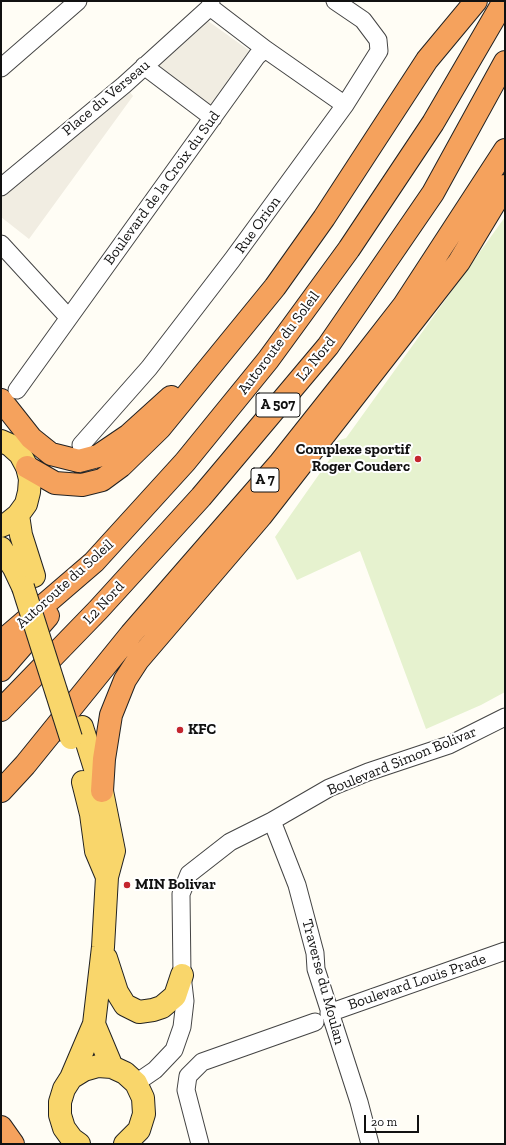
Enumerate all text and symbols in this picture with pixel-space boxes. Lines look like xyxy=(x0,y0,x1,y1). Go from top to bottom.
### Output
street label: Place du Verseau xyxy=(59,56,153,140)
street label: Boulevard de la Croix du Sud xyxy=(100,108,224,268)
street label: Rue Orion xyxy=(231,193,285,257)
street label: Autoroute du Soleil xyxy=(234,288,324,398)
street label: L2 Nord xyxy=(293,333,339,385)
road number: A 507 xyxy=(256,393,300,417)
place label: Complexe sportif Roger Couderc xyxy=(296,441,410,476)
marker: Complexe sportif Roger Couderc xyxy=(413,454,423,464)
road number: A 7 xyxy=(251,468,279,492)
street label: Autoroute du Soleil xyxy=(13,536,117,632)
street label: L2 Nord xyxy=(80,578,128,628)
place label: KFC xyxy=(188,721,216,739)
street label: Boulevard Simon Bolivar xyxy=(325,723,479,799)
marker: KFC xyxy=(175,725,185,735)
place label: MIN Bolivar xyxy=(135,876,216,894)
marker: MIN Bolivar xyxy=(122,880,132,890)
street label: Traverse du Moulan xyxy=(298,917,348,1047)
street label: Boulevard Louis Prade xyxy=(346,950,488,1014)
scale bar xyxy=(366,1107,421,1133)
text: 20 m xyxy=(371,1115,397,1129)

